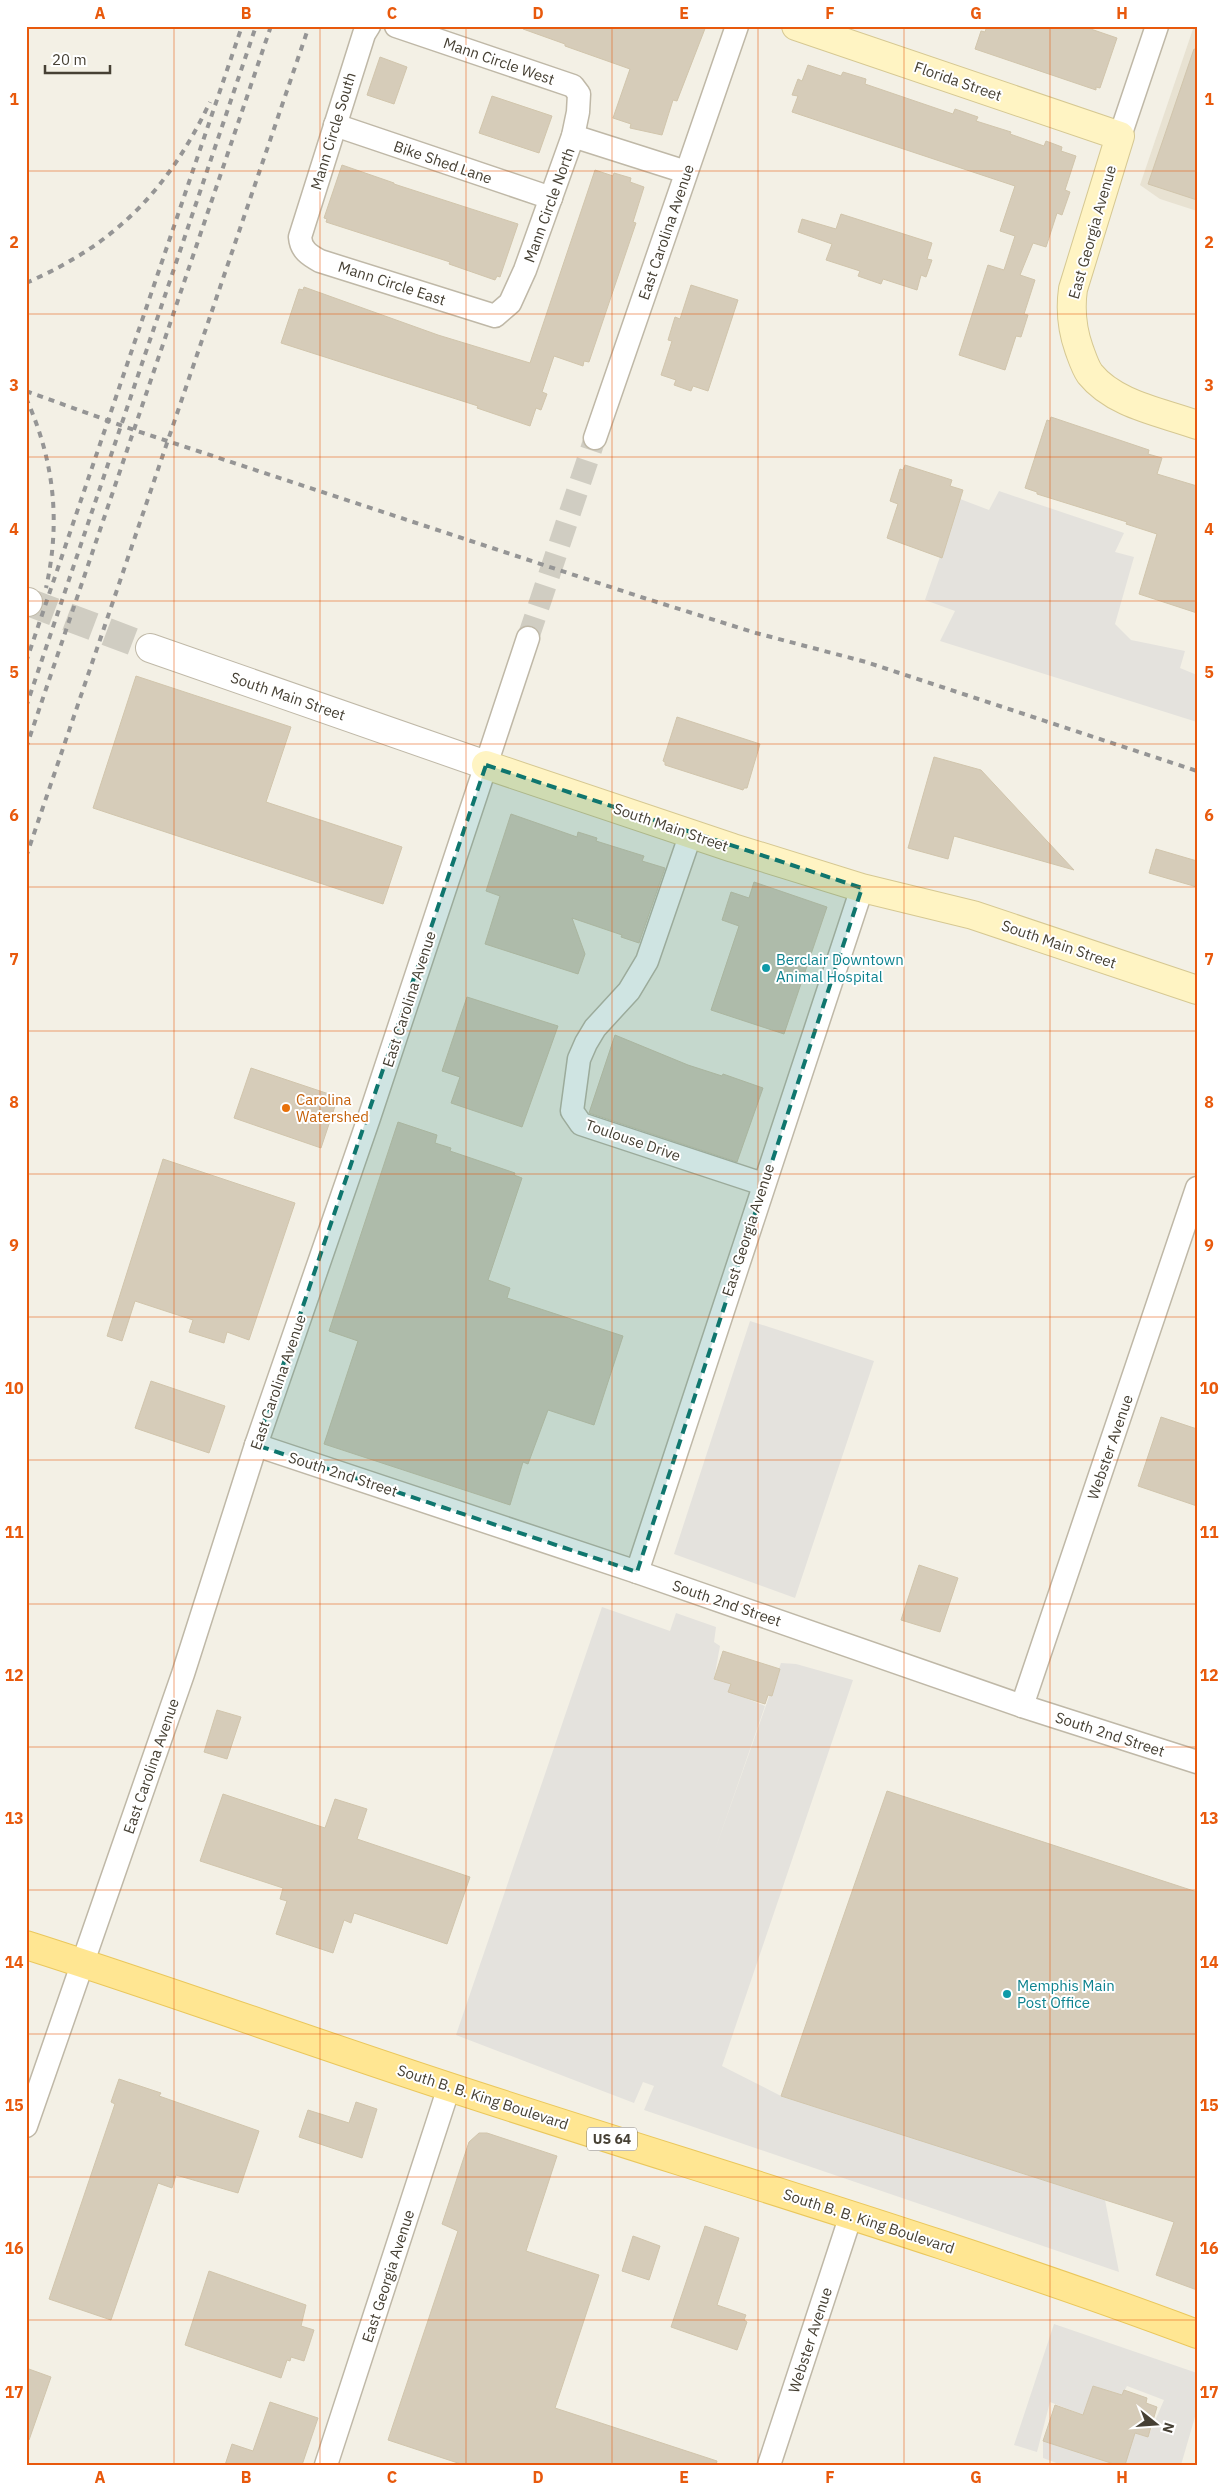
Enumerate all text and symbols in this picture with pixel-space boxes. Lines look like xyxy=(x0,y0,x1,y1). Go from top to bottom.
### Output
text: A xyxy=(95,3,106,23)
text: B xyxy=(241,3,252,23)
text: C xyxy=(387,3,397,23)
text: D xyxy=(532,3,544,23)
text: E xyxy=(679,3,689,23)
text: F xyxy=(825,3,835,23)
text: G xyxy=(970,3,982,23)
text: H xyxy=(1116,3,1128,23)
street label: Mann Circle West xyxy=(441,33,557,89)
scale bar xyxy=(45,42,110,74)
text: 20 m xyxy=(52,50,87,69)
street label: Florida Street xyxy=(912,57,1004,105)
street label: Mann Circle South xyxy=(306,70,360,192)
text: 1 xyxy=(9,89,19,109)
text: 1 xyxy=(1204,89,1214,109)
street label: Bike Shed Lane xyxy=(391,136,495,188)
street label: Mann Circle North xyxy=(519,145,579,265)
street label: East Carolina Avenue xyxy=(634,162,698,302)
street label: East Georgia Avenue xyxy=(1064,163,1120,301)
text: 2 xyxy=(9,232,19,252)
text: 2 xyxy=(1204,232,1214,252)
street label: Mann Circle East xyxy=(336,257,448,309)
text: 3 xyxy=(9,375,19,395)
text: 3 xyxy=(1204,375,1214,395)
text: 4 xyxy=(9,519,19,539)
text: 4 xyxy=(1204,519,1214,539)
text: 5 xyxy=(9,662,19,682)
text: 5 xyxy=(1204,662,1214,682)
street label: South Main Street xyxy=(228,667,348,725)
street label: South Main Street xyxy=(611,798,731,856)
text: 6 xyxy=(9,805,19,825)
text: 6 xyxy=(1204,805,1214,825)
street label: South Main Street xyxy=(999,915,1119,973)
street label: East Carolina Avenue xyxy=(378,929,440,1069)
text: 7 xyxy=(9,949,19,969)
text: 7 xyxy=(1204,949,1214,969)
place label: Berclair Downtown Animal Hospital xyxy=(776,950,904,986)
marker: Berclair Downtown Animal Hospital xyxy=(760,962,772,974)
place label: Carolina Watershed xyxy=(296,1090,369,1126)
text: 8 xyxy=(9,1092,19,1112)
text: 8 xyxy=(1204,1092,1214,1112)
marker: Carolina Watershed xyxy=(280,1102,292,1114)
street label: Toulouse Drive xyxy=(583,1115,683,1165)
street label: East Georgia Avenue xyxy=(718,1161,778,1299)
text: 9 xyxy=(9,1235,19,1255)
text: 9 xyxy=(1204,1235,1214,1255)
street label: East Carolina Avenue xyxy=(246,1312,310,1452)
text: 10 xyxy=(4,1378,24,1398)
text: 10 xyxy=(1199,1378,1219,1398)
street label: Webster Avenue xyxy=(1083,1392,1137,1502)
street label: South 2nd Street xyxy=(286,1447,400,1501)
text: 11 xyxy=(4,1522,24,1542)
text: 11 xyxy=(1199,1522,1219,1542)
street label: South 2nd Street xyxy=(670,1575,784,1631)
text: 12 xyxy=(4,1665,24,1685)
text: 12 xyxy=(1199,1665,1219,1685)
street label: East Carolina Avenue xyxy=(119,1696,183,1836)
street label: South 2nd Street xyxy=(1053,1707,1167,1761)
text: 13 xyxy=(4,1808,24,1828)
text: 13 xyxy=(1199,1808,1219,1828)
text: 14 xyxy=(4,1952,24,1972)
text: 14 xyxy=(1199,1952,1219,1972)
place label: Memphis Main Post Office xyxy=(1017,1976,1115,2012)
marker: Memphis Main Post Office xyxy=(1001,1988,1013,2000)
street label: South B. B. King Boulevard xyxy=(395,2060,571,2134)
text: 15 xyxy=(4,2095,24,2115)
text: 15 xyxy=(1199,2095,1219,2115)
road number: US 64 xyxy=(587,2128,637,2150)
street label: South B. B. King Boulevard xyxy=(781,2184,957,2258)
street label: East Georgia Avenue xyxy=(358,2207,418,2345)
text: 16 xyxy=(4,2238,24,2258)
text: 16 xyxy=(1199,2238,1219,2258)
street label: Webster Avenue xyxy=(784,2285,836,2395)
text: 17 xyxy=(4,2382,24,2402)
text: 17 xyxy=(1199,2382,1219,2402)
north arrow xyxy=(1130,2398,1180,2448)
text: N xyxy=(1158,2420,1179,2435)
text: A xyxy=(95,2467,106,2487)
text: B xyxy=(241,2467,252,2487)
text: C xyxy=(387,2467,397,2487)
text: D xyxy=(532,2467,544,2487)
text: E xyxy=(679,2467,689,2487)
text: F xyxy=(825,2467,835,2487)
text: G xyxy=(970,2467,982,2487)
text: H xyxy=(1116,2467,1128,2487)

